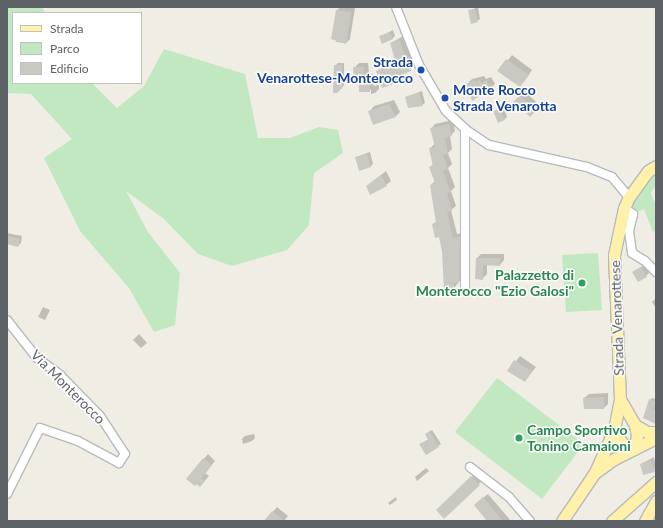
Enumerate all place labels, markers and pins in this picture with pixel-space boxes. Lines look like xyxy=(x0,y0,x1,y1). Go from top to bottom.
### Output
place label: Strada Venarottese-Monterocco xyxy=(257,54,413,86)
marker: Strada Venarottese-Monterocco xyxy=(416,65,426,75)
place label: Monte Rocco Strada Venarotta xyxy=(453,82,557,114)
marker: Monte Rocco Strada Venarotta xyxy=(440,93,450,103)
place label: Palazzetto di Monterocco "Ezio Galosi" xyxy=(416,267,574,300)
marker: Palazzetto di Monterocco "Ezio Galosi" xyxy=(577,278,587,288)
place label: Campo Sportivo Tonino Camaioni xyxy=(527,422,631,454)
marker: Campo Sportivo Tonino Camaioni xyxy=(514,433,524,443)

